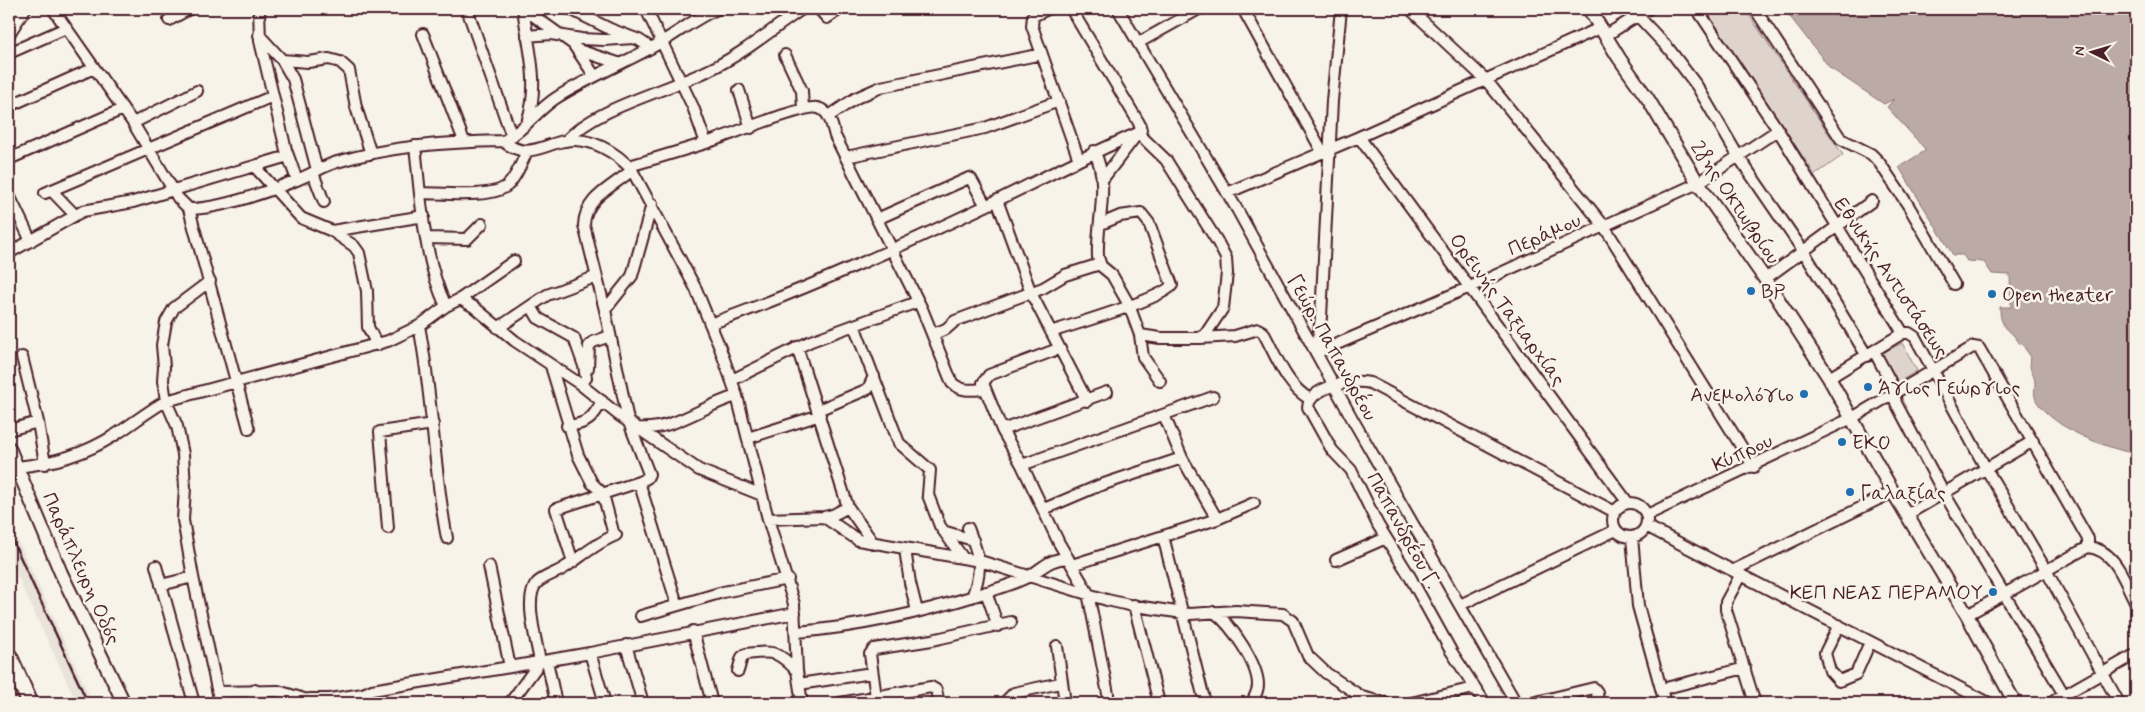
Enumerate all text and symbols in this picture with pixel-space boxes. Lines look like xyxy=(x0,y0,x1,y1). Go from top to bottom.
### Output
north arrow xyxy=(2068,28,2118,78)
text: N xyxy=(2071,46,2089,56)
street label: 28ης Οκτωβρίου xyxy=(1683,136,1786,270)
street label: Εθνικής Αντιστάσεως xyxy=(1827,192,1955,364)
street label: Περάμου xyxy=(1504,207,1585,263)
street label: Ορεινής Ταξιαρχίας xyxy=(1442,228,1572,392)
street label: Γεώρ. Παπανδρέου xyxy=(1280,270,1383,426)
place label: BP xyxy=(1761,279,1786,306)
place label: Open theater xyxy=(2002,282,2114,309)
marker: BP xyxy=(1745,285,1757,297)
marker: Open theater xyxy=(1986,288,1998,300)
place label: Άγιος Γεώργιος xyxy=(1878,375,2020,402)
marker: Άγιος Γεώργιος xyxy=(1862,381,1874,393)
place label: Ανεμολόγιο xyxy=(1690,382,1794,409)
marker: Ανεμολόγιο xyxy=(1798,388,1810,400)
street label: Κύπρου xyxy=(1708,428,1777,479)
place label: EKO xyxy=(1852,430,1891,457)
marker: EKO xyxy=(1836,436,1848,448)
street label: Παπανδρέου Γ. xyxy=(1360,468,1446,594)
place label: Γαλαξίας xyxy=(1860,480,1946,507)
marker: Γαλαξίας xyxy=(1844,486,1856,498)
street label: Παράπλευρη Οδός xyxy=(35,488,126,649)
place label: ΚΕΠ ΝΕΑΣ ΠΕΡΑΜΟΥ xyxy=(1790,580,1983,607)
marker: ΚΕΠ ΝΕΑΣ ΠΕΡΑΜΟΥ xyxy=(1987,586,1999,598)

